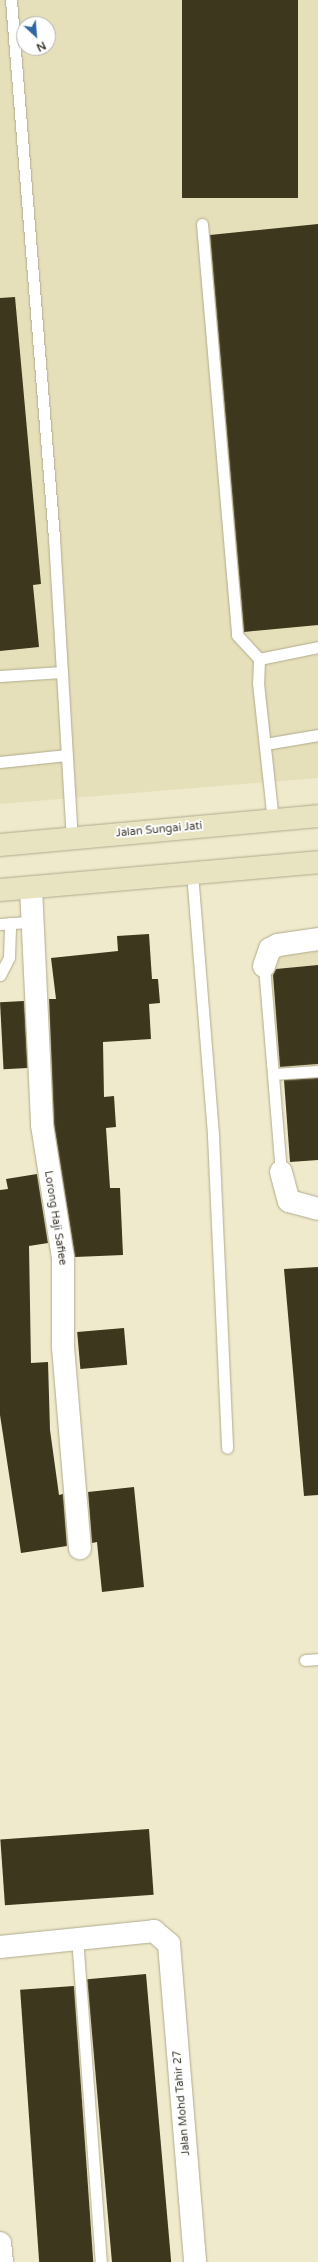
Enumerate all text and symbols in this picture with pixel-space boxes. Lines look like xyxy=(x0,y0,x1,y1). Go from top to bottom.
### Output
north arrow xyxy=(16,16,56,56)
text: N xyxy=(34,39,48,54)
street label: Jalan Sungai Jati xyxy=(115,820,203,840)
street label: Lorong Haji Safiee xyxy=(41,1170,69,1266)
street label: Jalan Mohd Tahir 27 xyxy=(171,2050,193,2156)

